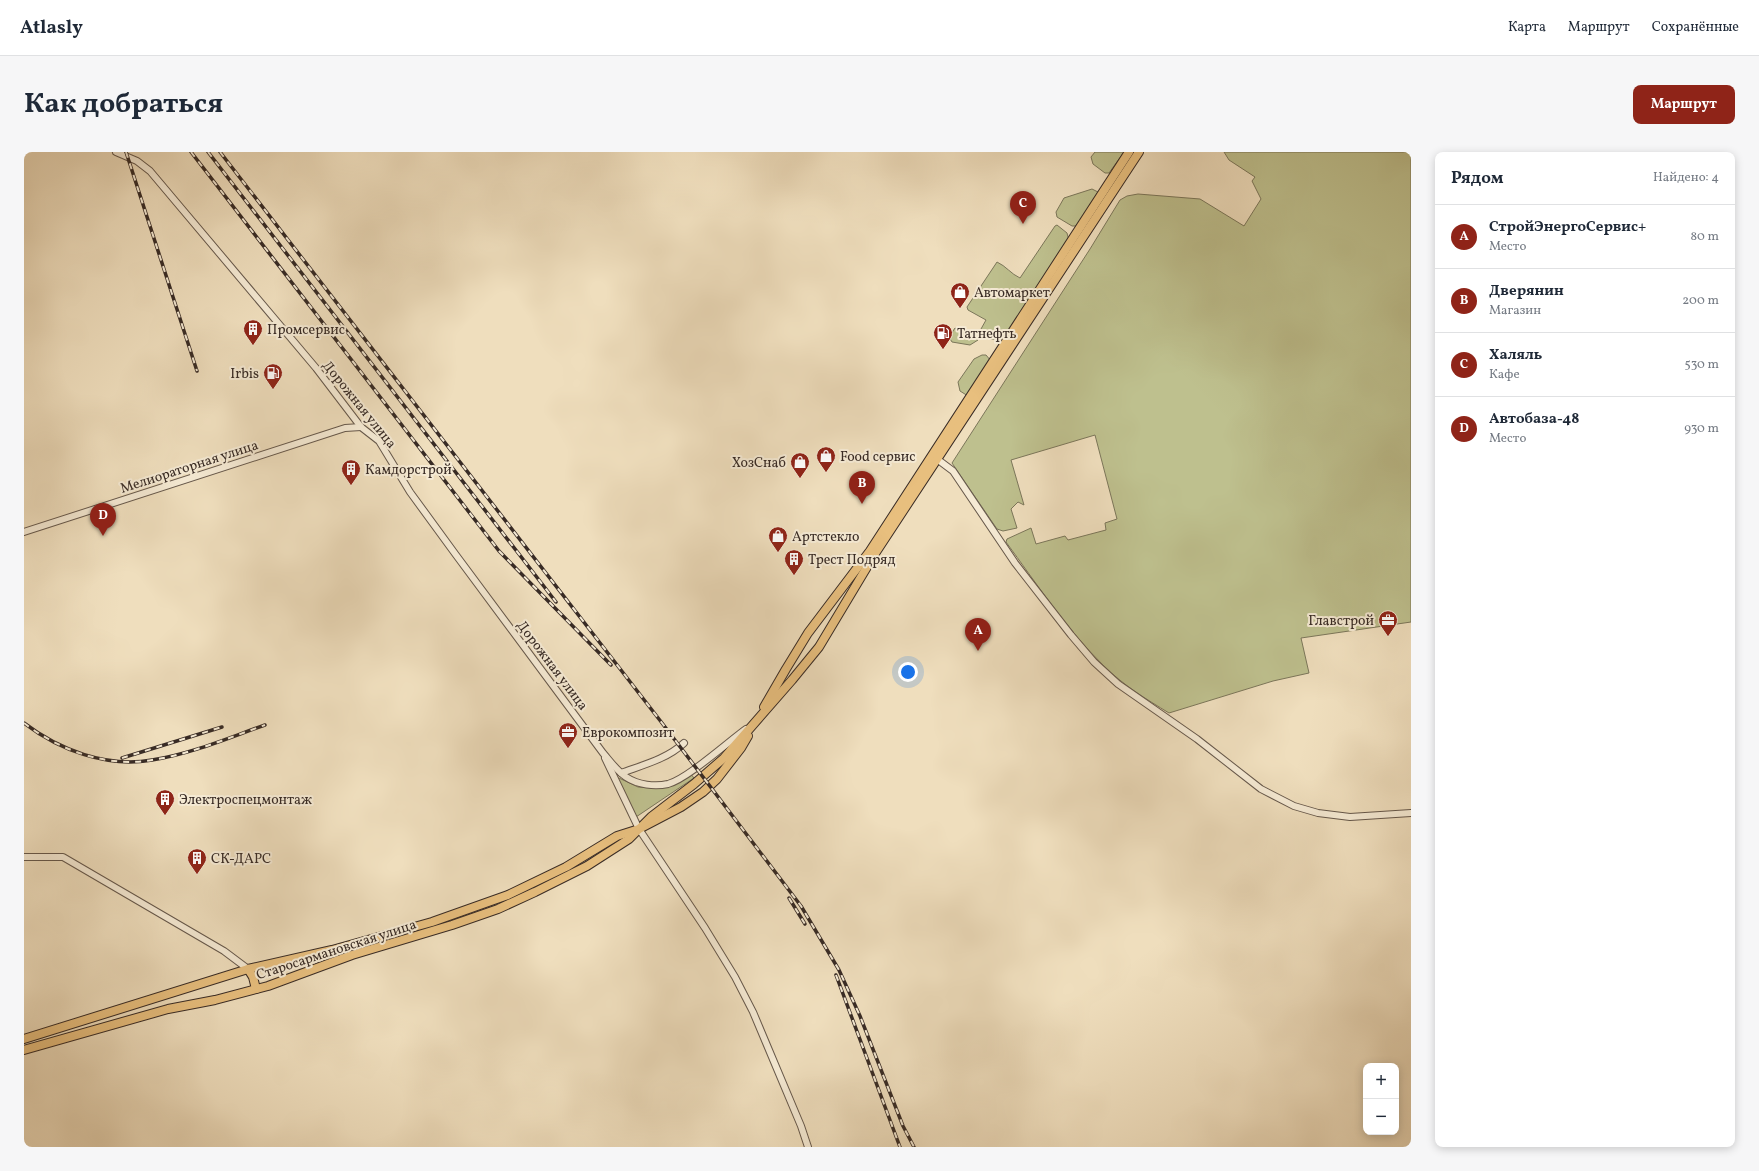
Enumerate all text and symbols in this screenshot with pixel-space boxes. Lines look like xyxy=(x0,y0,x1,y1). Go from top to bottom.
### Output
text: Atlasly xyxy=(20,15,83,41)
text: Карта xyxy=(1508,18,1546,37)
text: Маршрут xyxy=(1568,18,1630,37)
text: Сохранённые xyxy=(1652,18,1739,37)
text: Как добраться xyxy=(24,85,223,124)
button: Маршрут xyxy=(1633,85,1735,124)
text: Рядом xyxy=(1451,167,1504,190)
text: Найдено: 4 xyxy=(1653,169,1719,187)
pin: C xyxy=(1010,191,1036,224)
text: СтройЭнергоСервис+ xyxy=(1489,217,1646,238)
text: A xyxy=(1459,228,1469,246)
text: 80 m xyxy=(1690,228,1719,246)
text: Место xyxy=(1489,238,1526,256)
shop icon: Автомаркет xyxy=(949,281,971,309)
text: Дверянин xyxy=(1489,281,1564,302)
place label: Автомаркет xyxy=(974,284,1050,303)
text: B xyxy=(1460,292,1468,310)
text: 200 m xyxy=(1682,292,1719,310)
text: Магазин xyxy=(1489,302,1541,320)
building icon: Промсервис xyxy=(242,318,264,346)
place label: Промсервис xyxy=(267,321,345,340)
fuel station icon: Татнефть xyxy=(932,322,954,350)
place label: Татнефть xyxy=(957,325,1017,344)
text: Халяль xyxy=(1489,345,1542,366)
text: C xyxy=(1460,356,1468,374)
text: 530 m xyxy=(1684,356,1719,374)
street label: Дорожная улица xyxy=(317,357,400,453)
fuel station icon: Irbis xyxy=(262,362,284,390)
place label: Irbis xyxy=(230,365,259,384)
text: Кафе xyxy=(1489,366,1520,384)
text: Автобаза-48 xyxy=(1489,409,1579,430)
text: D xyxy=(1459,420,1469,438)
text: 930 m xyxy=(1684,420,1719,438)
text: Место xyxy=(1489,430,1526,448)
street label: Мелиораторная улица xyxy=(118,436,261,499)
shop icon: Food сервис xyxy=(815,445,837,473)
place label: Food сервис xyxy=(840,448,916,467)
shop icon: ХозCнаб xyxy=(789,451,811,479)
place label: ХозCнаб xyxy=(732,454,786,473)
building icon: Камдорстрой xyxy=(340,458,362,486)
place label: Камдорстрой xyxy=(365,461,452,480)
pin: B xyxy=(849,471,875,504)
pin: D xyxy=(90,503,116,536)
shop icon: Артстекло xyxy=(767,525,789,553)
place label: Артстекло xyxy=(792,528,859,547)
building icon: Трест Подряд xyxy=(783,548,805,576)
place label: Трест Подряд xyxy=(808,551,895,570)
office icon: Главстрой xyxy=(1377,609,1399,637)
place label: Главстрой xyxy=(1308,612,1374,631)
street label: Дорожная улица xyxy=(512,617,592,715)
pin: A xyxy=(965,618,991,651)
your location xyxy=(898,662,918,682)
office icon: Еврокомпозит xyxy=(557,721,579,749)
place label: Еврокомпозит xyxy=(582,724,674,743)
building icon: Электроспецмонтаж xyxy=(154,788,176,816)
place label: Электроспецмонтаж xyxy=(179,791,312,810)
building icon: СК-ДАРС xyxy=(186,847,208,875)
place label: СК-ДАРС xyxy=(211,850,271,869)
street label: Старосармановская улица xyxy=(254,916,419,985)
map controls xyxy=(1363,1063,1399,1135)
button: + xyxy=(1363,1063,1399,1099)
button: − xyxy=(1363,1099,1399,1135)

